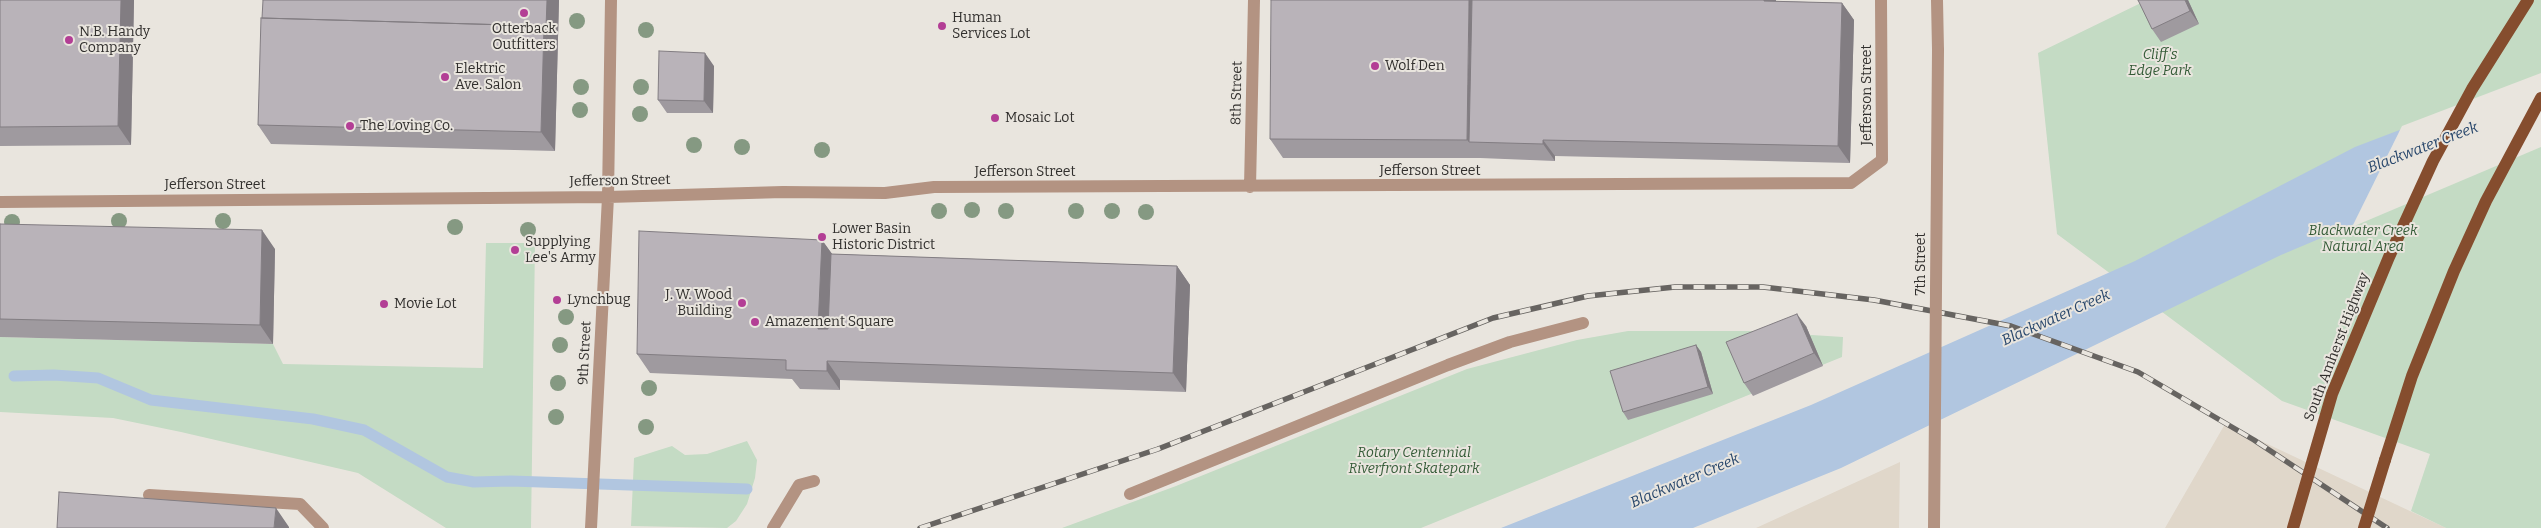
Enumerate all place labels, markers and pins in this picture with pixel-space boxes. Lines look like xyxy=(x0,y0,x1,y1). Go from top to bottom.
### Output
marker: Otterback Outfitters xyxy=(518,7,530,19)
place label: Human Services Lot xyxy=(952,10,1030,42)
marker: Human Services Lot xyxy=(936,20,948,32)
place label: Otterback Outfitters xyxy=(492,21,556,54)
place label: N.B. Handy Company xyxy=(79,24,150,56)
marker: N.B. Handy Company xyxy=(63,34,75,46)
place label: Wolf Den xyxy=(1385,58,1445,74)
marker: Wolf Den xyxy=(1369,60,1381,72)
place label: Elektric Ave. Salon xyxy=(455,61,521,94)
marker: Elektric Ave. Salon xyxy=(439,71,451,83)
place label: Mosaic Lot xyxy=(1005,110,1074,126)
marker: Mosaic Lot xyxy=(989,112,1001,124)
place label: The Loving Co. xyxy=(360,118,453,134)
marker: The Loving Co. xyxy=(344,120,356,132)
place label: Lower Basin Historic District xyxy=(832,221,935,253)
marker: Lower Basin Historic District xyxy=(816,231,828,243)
place label: Supplying Lee's Army xyxy=(525,234,596,266)
marker: Supplying Lee's Army xyxy=(509,244,521,256)
place label: J. W. Wood Building xyxy=(665,287,732,320)
place label: Lynchbug xyxy=(567,292,630,308)
marker: Lynchbug xyxy=(551,294,563,306)
place label: Movie Lot xyxy=(394,296,457,312)
marker: J. W. Wood Building xyxy=(736,297,748,309)
marker: Movie Lot xyxy=(378,298,390,310)
place label: Amazement Square xyxy=(765,314,894,330)
marker: Amazement Square xyxy=(749,316,761,328)

